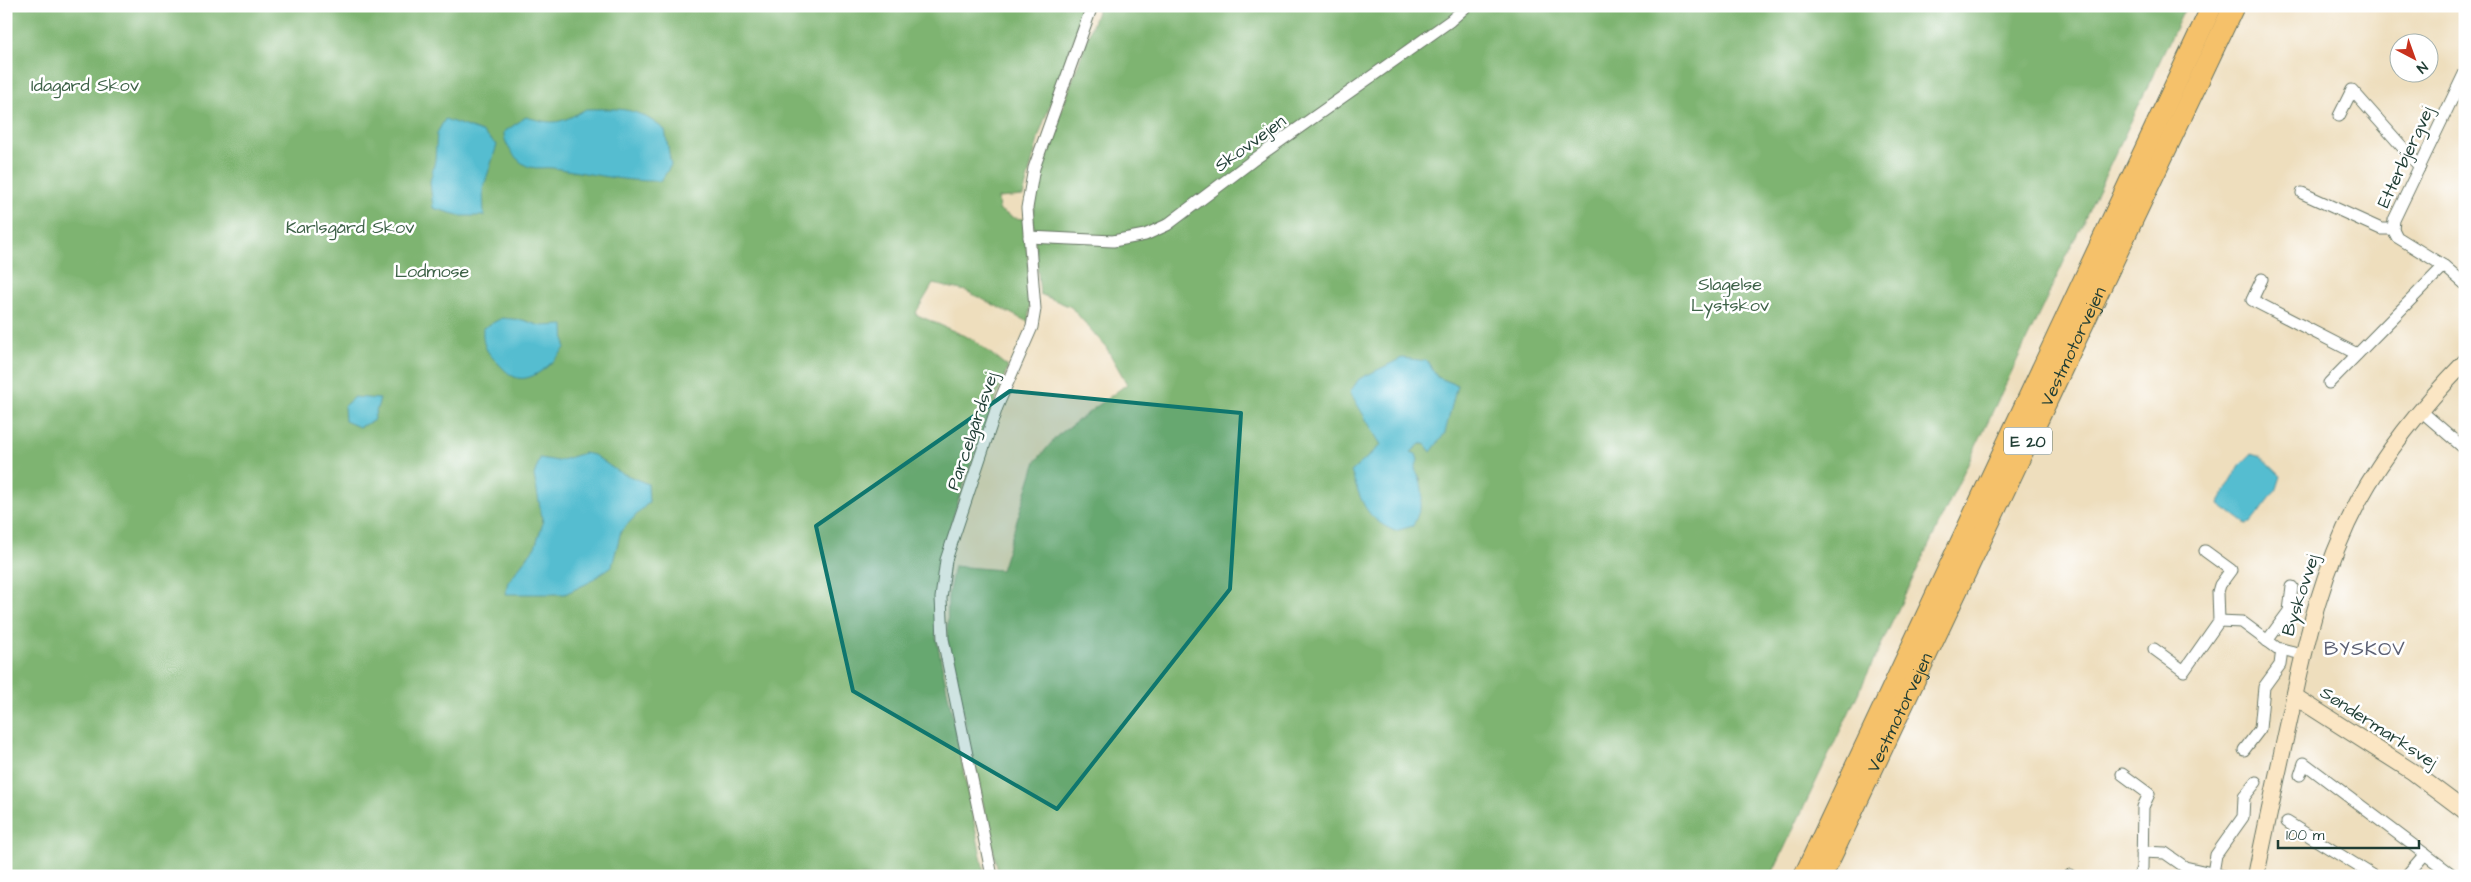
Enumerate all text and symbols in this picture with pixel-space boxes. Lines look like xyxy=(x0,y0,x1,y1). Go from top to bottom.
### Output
north arrow xyxy=(2388,32,2438,82)
text: N xyxy=(2412,57,2432,78)
park label: Idagård Skov xyxy=(31,73,140,99)
street label: Etterbjergvej xyxy=(2371,102,2441,212)
street label: Skovvejen xyxy=(1209,109,1291,178)
park label: Karlsgård Skov xyxy=(286,215,415,241)
park label: Lodmose xyxy=(395,259,470,284)
park label: Slagelse Lystskov xyxy=(1691,272,1770,319)
street label: Vestmotorvejen xyxy=(2034,283,2112,411)
street label: Parcelgårdsvej xyxy=(941,368,1006,494)
road number: E 20 xyxy=(2004,428,2052,454)
street label: Byskovvej xyxy=(2276,550,2327,640)
district label: BYSKOV xyxy=(2324,635,2406,663)
street label: Vestmotorvejen xyxy=(1861,649,1939,777)
street label: Søndermarksvej xyxy=(2315,680,2443,775)
scale bar xyxy=(2278,817,2420,849)
text: 100 m xyxy=(2286,825,2325,846)

